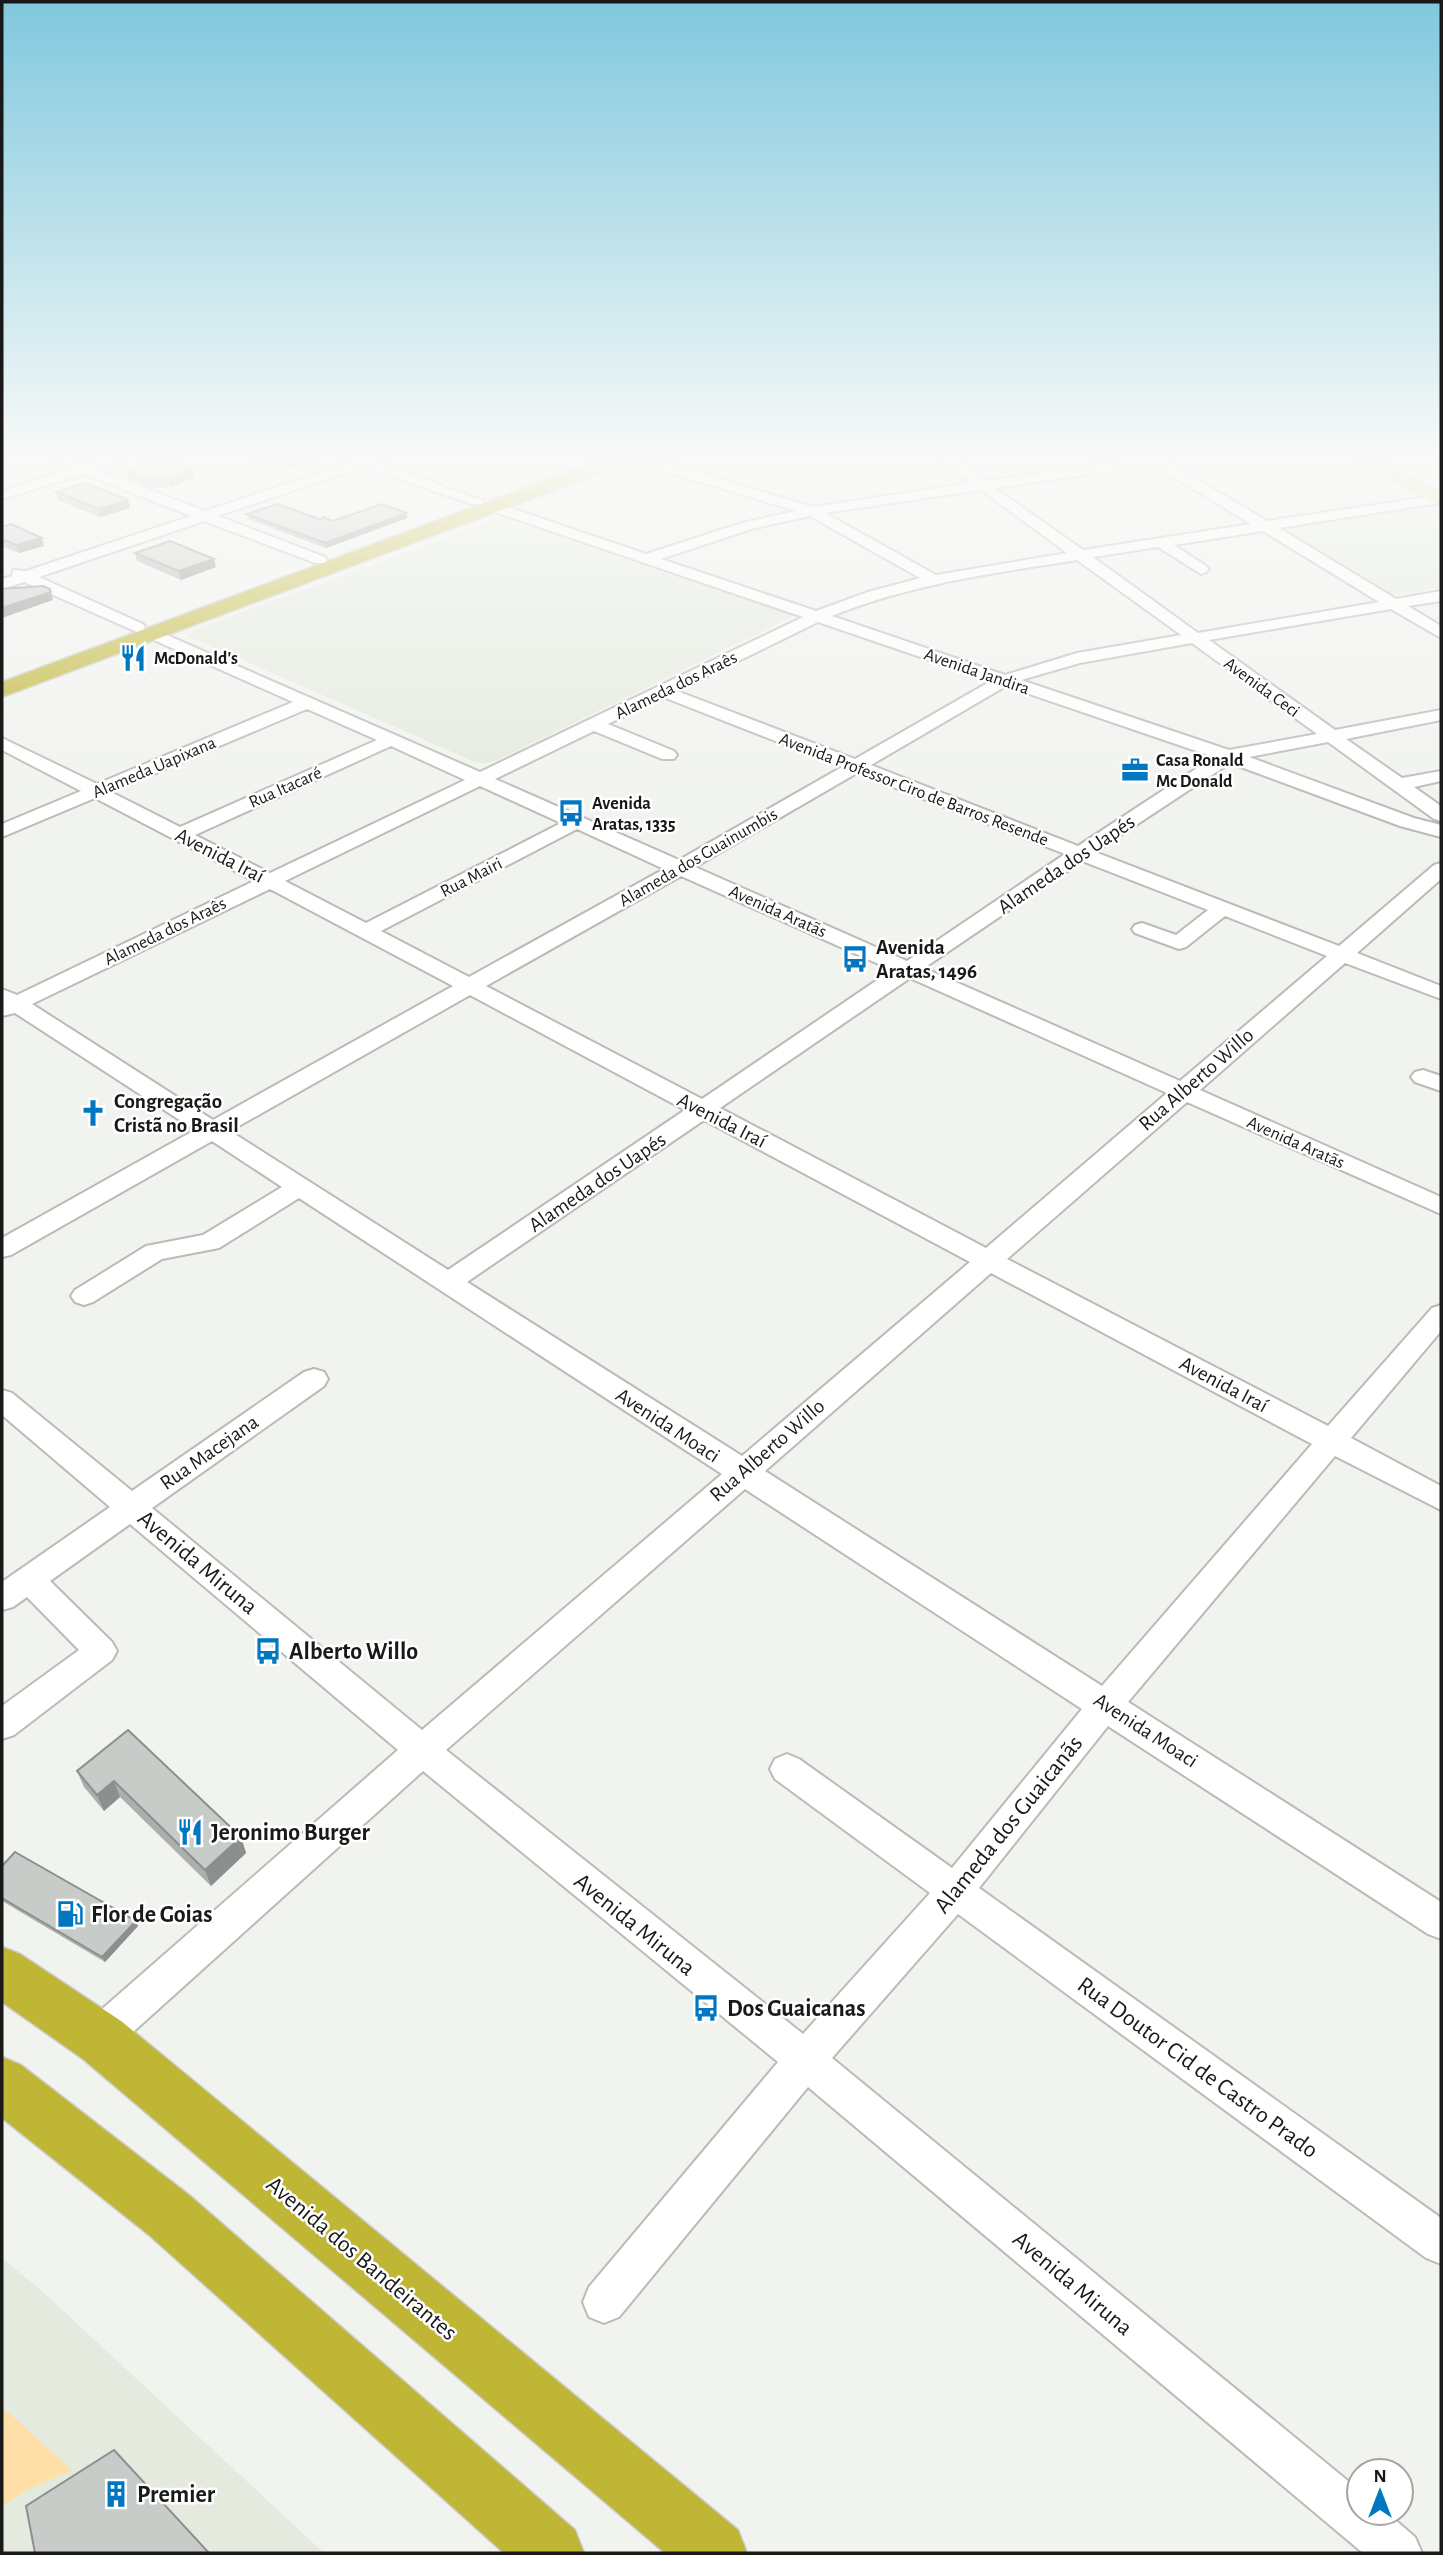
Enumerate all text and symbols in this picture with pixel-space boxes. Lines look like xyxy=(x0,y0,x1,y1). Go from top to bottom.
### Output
restaurant icon: McDonald's xyxy=(118,643,148,673)
street label: Avenida Jandira xyxy=(922,645,1032,698)
street label: Alameda dos Araês xyxy=(613,649,740,723)
place label: McDonald's xyxy=(154,650,238,668)
street label: Avenida Ceci xyxy=(1220,654,1303,721)
street label: Avenida Professor Ciro de Barros Resende xyxy=(777,730,1051,850)
street label: Alameda Uapixana xyxy=(90,734,219,802)
place label: Casa Ronald Mc Donald xyxy=(1156,752,1244,791)
office icon: Casa Ronald Mc Donald xyxy=(1120,755,1150,785)
street label: Rua Itacaré xyxy=(246,764,325,812)
place label: Avenida Aratas, 1335 xyxy=(592,795,676,834)
bus stop icon: Avenida Aratas, 1335 xyxy=(556,798,586,828)
street label: Alameda dos Guainumbis xyxy=(616,805,781,910)
street label: Alameda dos Uapés xyxy=(994,811,1139,918)
street label: Avenida Iraí xyxy=(172,824,268,887)
street label: Rua Mairi xyxy=(438,855,505,901)
street label: Avenida Aratãs xyxy=(726,882,829,941)
street label: Alameda dos Araês xyxy=(102,895,229,969)
place label: Avenida Aratas, 1496 xyxy=(876,937,977,982)
bus stop icon: Avenida Aratas, 1496 xyxy=(840,944,870,974)
street label: Rua Alberto Willo xyxy=(1135,1024,1258,1135)
street label: Avenida Iraí xyxy=(674,1089,770,1152)
place label: Congregação Cristã no Brasil xyxy=(114,1091,239,1136)
church icon: Congregação Cristã no Brasil xyxy=(78,1098,108,1128)
street label: Avenida Aratãs xyxy=(1244,1113,1347,1172)
street label: Alameda dos Uapés xyxy=(525,1129,670,1236)
street label: Avenida Iraí xyxy=(1176,1352,1272,1417)
street label: Avenida Moaci xyxy=(612,1384,723,1467)
street label: Rua Alberto Willo xyxy=(706,1395,829,1506)
street label: Rua Macejana xyxy=(156,1411,262,1494)
street label: Avenida Miruna xyxy=(133,1506,262,1620)
bus stop icon: Alberto Willo xyxy=(253,1636,283,1666)
place label: Alberto Willo xyxy=(289,1640,418,1664)
street label: Avenida Moaci xyxy=(1090,1689,1201,1772)
street label: Alameda dos Guaicanãs xyxy=(930,1731,1088,1918)
restaurant icon: Jeronimo Burger xyxy=(175,1817,205,1847)
place label: Jeronimo Burger xyxy=(211,1821,371,1845)
street label: Avenida Miruna xyxy=(569,1869,699,1981)
fuel station icon: Flor de Goias xyxy=(55,1899,85,1929)
place label: Flor de Goias xyxy=(91,1903,213,1927)
street label: Rua Doutor Cid de Castro Prado xyxy=(1073,1973,1322,2163)
bus stop icon: Dos Guaicanas xyxy=(691,1993,721,2023)
place label: Dos Guaicanas xyxy=(727,1997,865,2021)
street label: Avenida dos Bandeirantes xyxy=(262,2172,461,2345)
street label: Avenida Miruna xyxy=(1008,2227,1137,2341)
north arrow xyxy=(1345,2457,1415,2527)
text: N xyxy=(1373,2467,1387,2486)
building icon: Premier xyxy=(101,2479,131,2509)
place label: Premier xyxy=(137,2483,216,2507)

